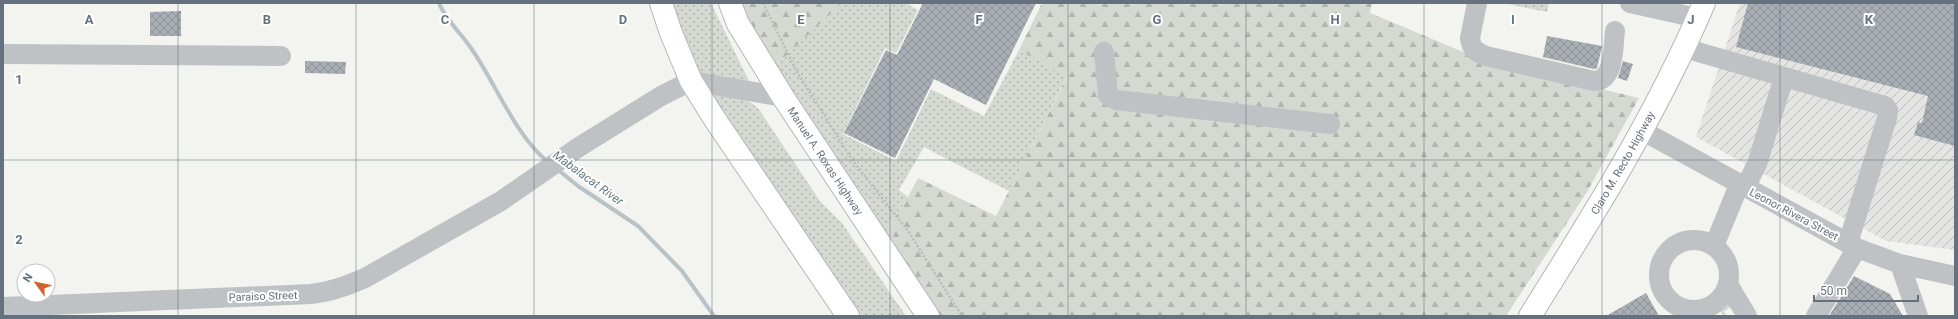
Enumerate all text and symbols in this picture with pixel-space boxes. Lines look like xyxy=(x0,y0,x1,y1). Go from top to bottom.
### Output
text: A xyxy=(85,12,94,27)
text: B xyxy=(263,12,271,27)
text: C xyxy=(441,12,450,27)
text: D xyxy=(619,12,627,27)
text: E xyxy=(797,12,805,27)
text: F xyxy=(975,12,983,27)
text: G xyxy=(1153,12,1162,27)
text: H xyxy=(1330,12,1340,27)
text: I xyxy=(1511,12,1515,27)
text: J xyxy=(1687,12,1695,27)
text: K xyxy=(1865,12,1874,27)
text: 1 xyxy=(15,72,23,87)
street label: Manuel A. Roxas Highway xyxy=(785,105,866,218)
street label: Claro M. Recto Highway xyxy=(1588,109,1658,217)
water label: Mabalacat River xyxy=(550,148,627,209)
street label: Leonor Rivera Street xyxy=(1747,186,1841,244)
text: 2 xyxy=(15,232,23,247)
north arrow xyxy=(16,263,56,303)
text: N xyxy=(20,271,36,285)
scale bar xyxy=(1814,277,1918,303)
text: 50 m xyxy=(1820,284,1847,298)
street label: Paraiso Street xyxy=(228,289,298,304)

